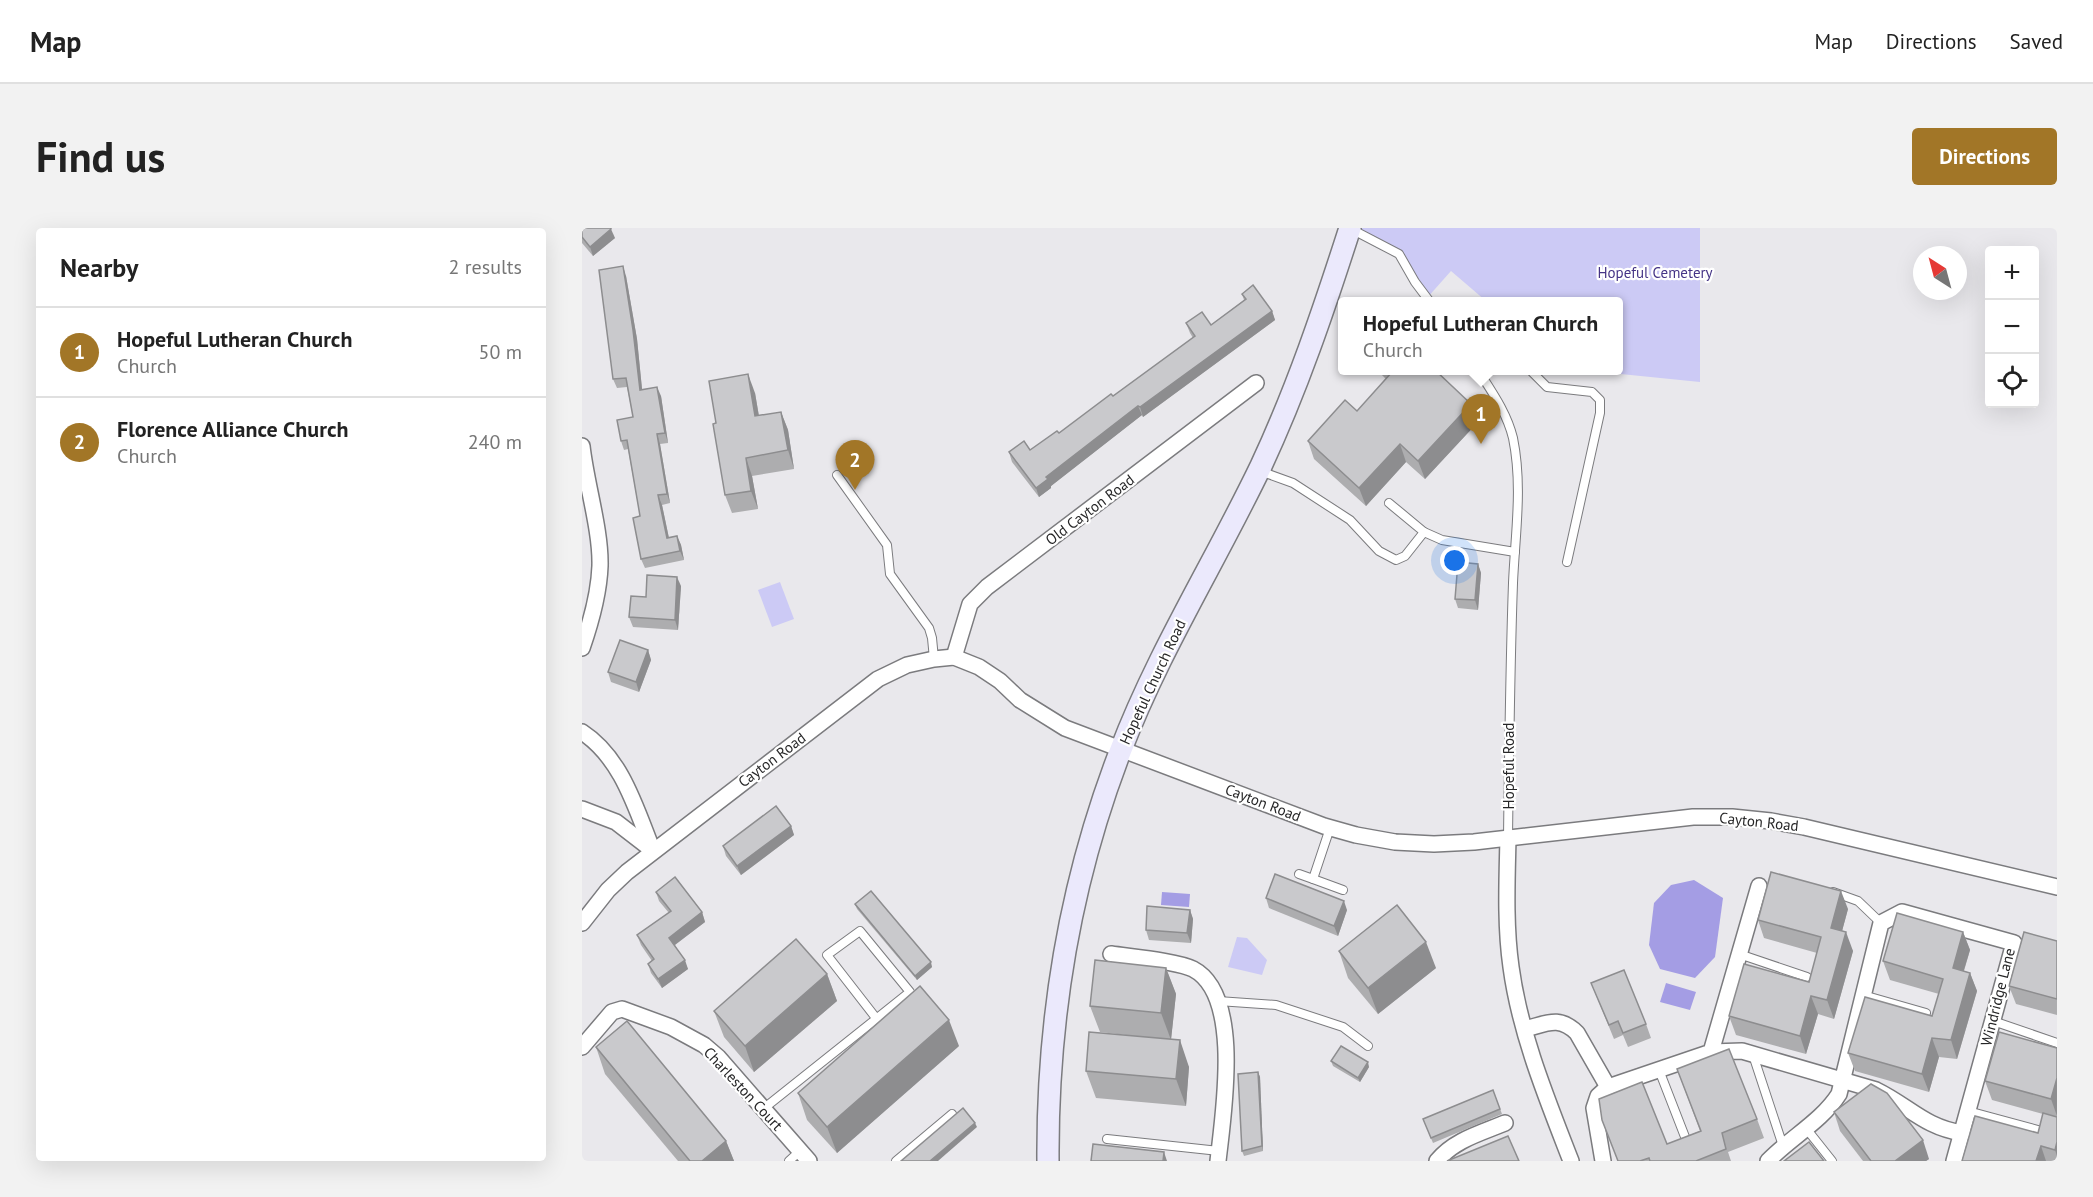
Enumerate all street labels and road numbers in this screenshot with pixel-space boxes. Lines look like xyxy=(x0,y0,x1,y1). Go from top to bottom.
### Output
street label: Old Cayton Road xyxy=(1041,470,1138,549)
street label: Hopeful Church Road xyxy=(1115,616,1190,747)
street label: Hopeful Road xyxy=(1499,723,1518,809)
street label: Cayton Road xyxy=(734,728,809,791)
street label: Cayton Road xyxy=(1223,779,1304,826)
street label: Cayton Road xyxy=(1718,808,1800,835)
street label: Windridge Lane xyxy=(1976,946,2019,1048)
street label: Charleston Court xyxy=(700,1043,787,1134)

